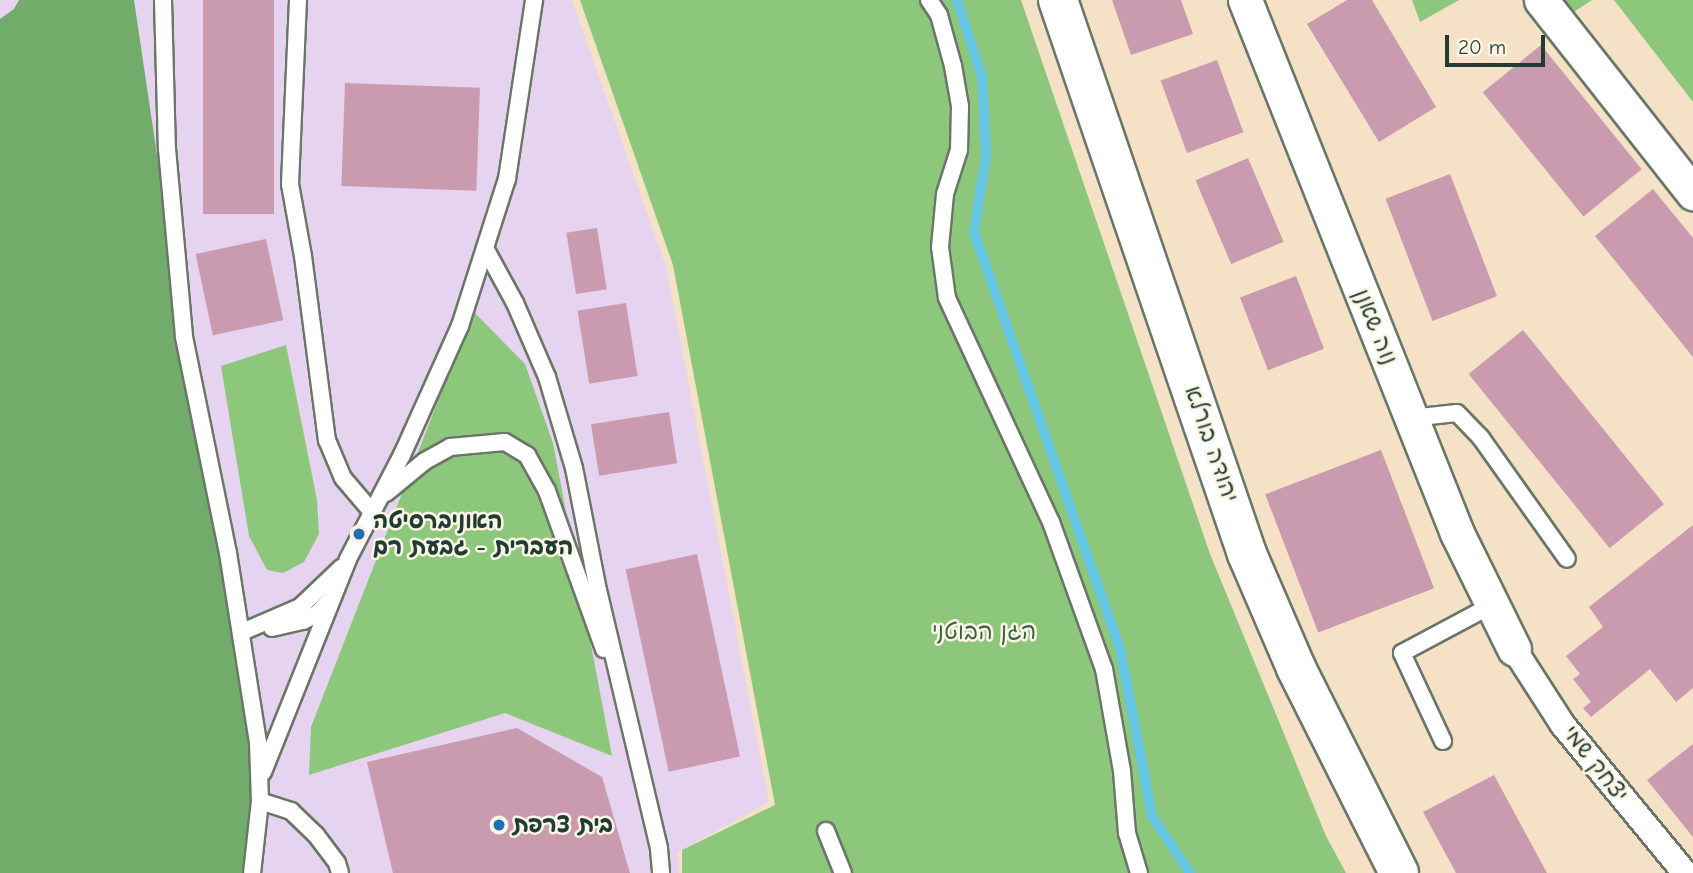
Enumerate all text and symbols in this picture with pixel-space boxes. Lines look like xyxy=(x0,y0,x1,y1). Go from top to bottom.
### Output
scale bar xyxy=(1448,21,1548,65)
text: 20 m xyxy=(1458,35,1506,59)
street label: נוה שאנן xyxy=(1347,285,1403,369)
street label: יהודה בורלא xyxy=(1178,382,1244,506)
place label: האוניברסיטה העברית - גבעת רם xyxy=(373,507,573,561)
marker: האוניברסיטה העברית - גבעת רם xyxy=(351,526,367,542)
park label: הגן הבוטני xyxy=(932,618,1036,646)
street label: יצחק שמי xyxy=(1556,720,1634,808)
place label: בית צרפת xyxy=(513,811,613,839)
marker: בית צרפת xyxy=(491,817,507,833)

